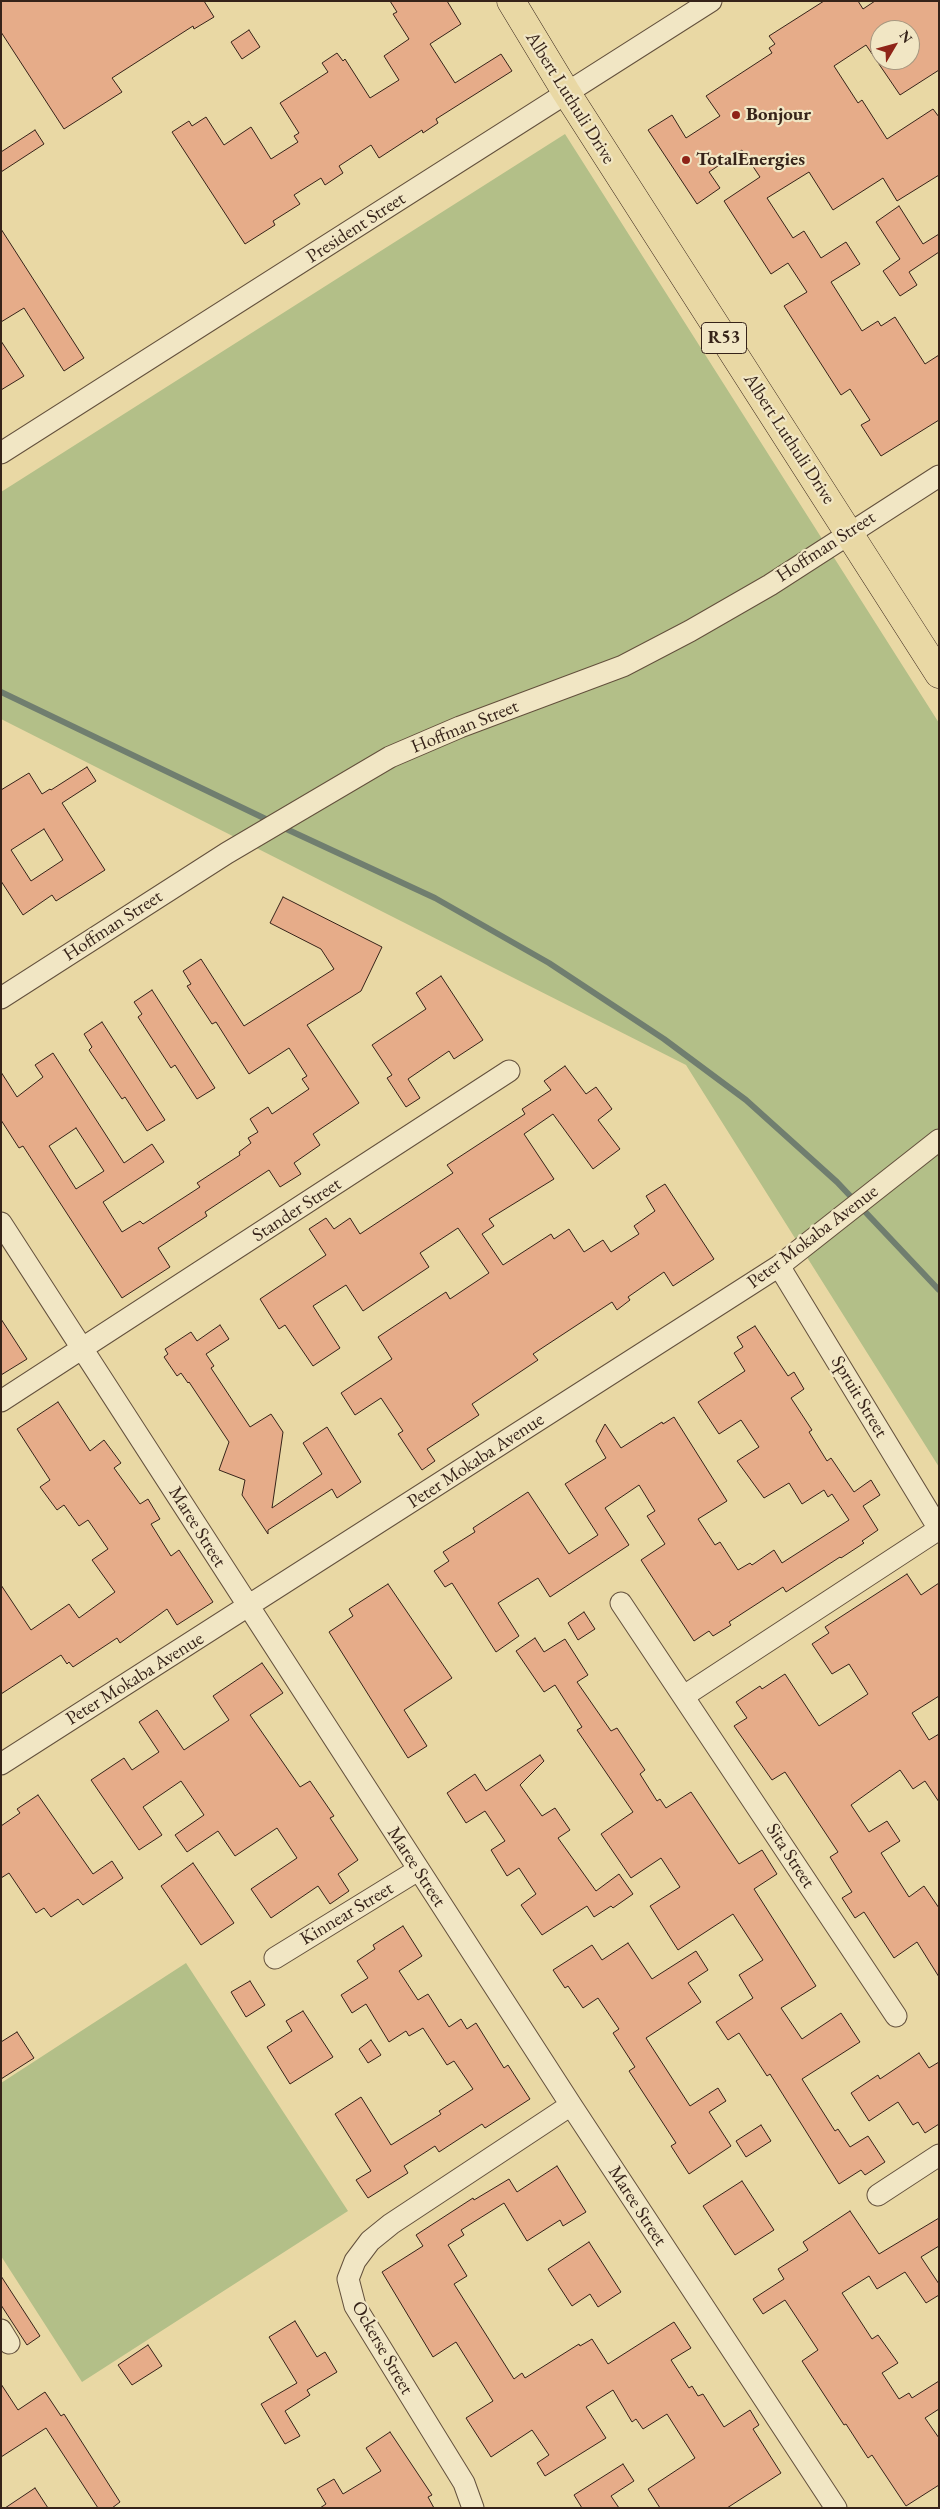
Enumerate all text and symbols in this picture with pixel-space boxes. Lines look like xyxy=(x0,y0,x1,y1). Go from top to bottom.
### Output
north arrow xyxy=(870,20,920,70)
text: N xyxy=(896,27,917,47)
street label: Albert Luthuli Drive xyxy=(520,28,620,168)
place label: Bonjour xyxy=(746,104,811,126)
marker: Bonjour xyxy=(730,109,742,121)
place label: TotalEnergies xyxy=(696,149,805,171)
marker: TotalEnergies xyxy=(680,154,692,166)
street label: President Street xyxy=(302,188,410,268)
road number: R53 xyxy=(702,322,746,353)
street label: Albert Luthuli Drive xyxy=(738,369,840,509)
street label: Hoffman Street xyxy=(772,506,880,588)
street label: Hoffman Street xyxy=(408,695,522,759)
street label: Hoffman Street xyxy=(59,885,167,967)
street label: Stander Street xyxy=(248,1173,346,1247)
street label: Peter Mokaba Avenue xyxy=(743,1180,883,1294)
street label: Spruit Street xyxy=(826,1352,892,1442)
street label: Peter Mokaba Avenue xyxy=(403,1408,549,1514)
street label: Maree Street xyxy=(163,1482,231,1572)
street label: Peter Mokaba Avenue xyxy=(62,1627,208,1731)
street label: Sita Street xyxy=(761,1819,819,1893)
street label: Maree Street xyxy=(382,1823,450,1911)
street label: Kinnear Street xyxy=(296,1877,398,1951)
street label: Maree Street xyxy=(603,2162,671,2250)
street label: Ockerse Street xyxy=(346,2297,418,2399)

